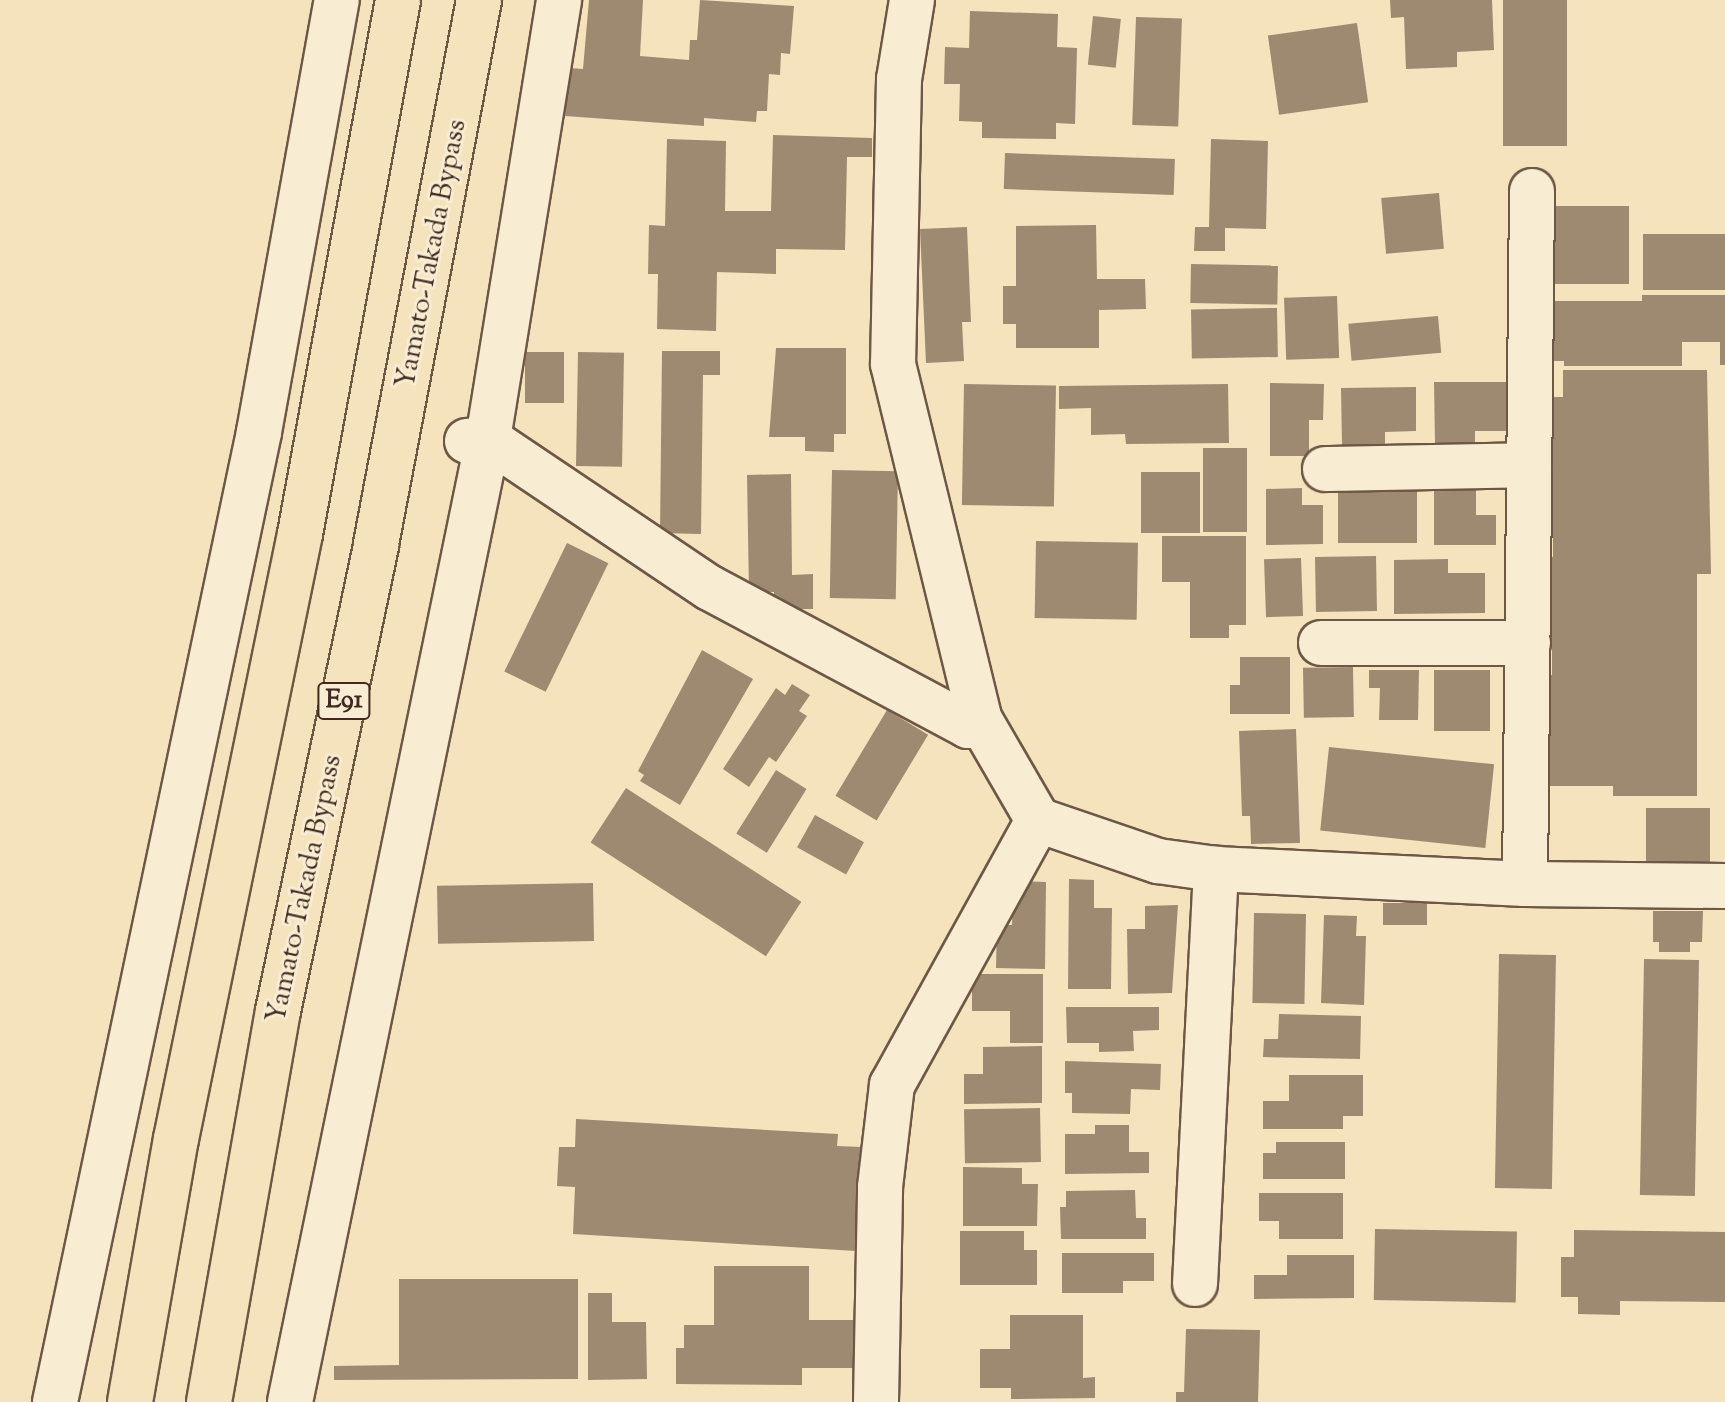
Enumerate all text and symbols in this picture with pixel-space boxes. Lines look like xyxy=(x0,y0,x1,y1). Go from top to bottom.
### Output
street label: Yamato-Takada Bypass xyxy=(389,117,475,391)
road number: E91 xyxy=(316,679,372,723)
street label: Yamato-Takada Bypass xyxy=(260,752,350,1026)

